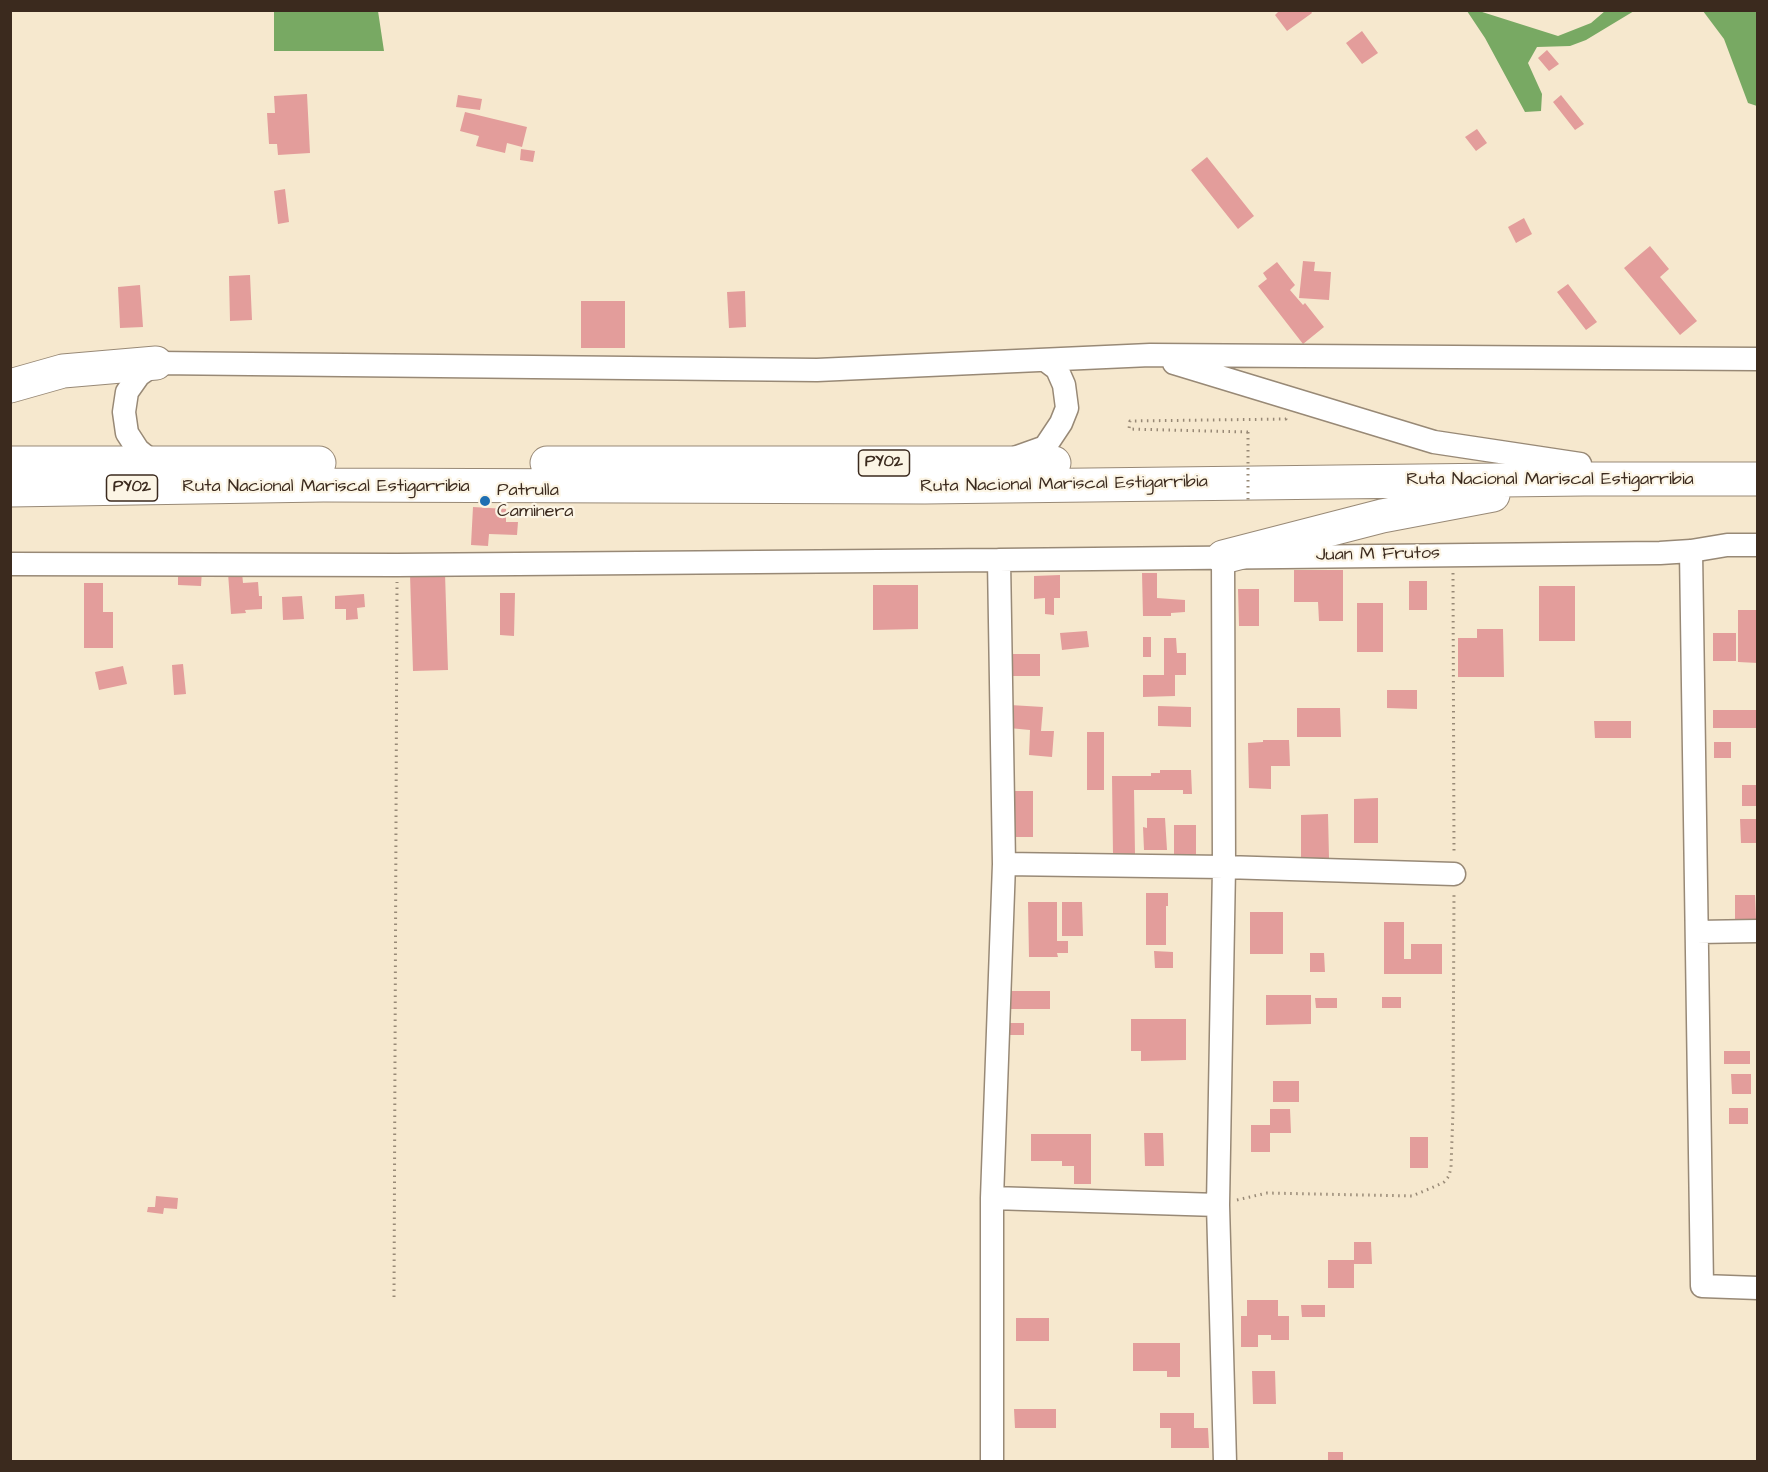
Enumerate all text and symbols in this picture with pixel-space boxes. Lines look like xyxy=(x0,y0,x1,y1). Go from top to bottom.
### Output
road number: PY02 xyxy=(858,450,910,476)
street label: Ruta Nacional Mariscal Estigarribia xyxy=(1406,469,1694,491)
street label: Ruta Nacional Mariscal Estigarribia xyxy=(920,472,1208,498)
road number: PY02 xyxy=(106,475,158,501)
street label: Ruta Nacional Mariscal Estigarribia xyxy=(182,476,470,498)
place label: Patrulla Caminera xyxy=(497,480,573,522)
marker: Patrulla Caminera xyxy=(478,494,492,508)
street label: Juan M Frutos xyxy=(1316,543,1440,567)

